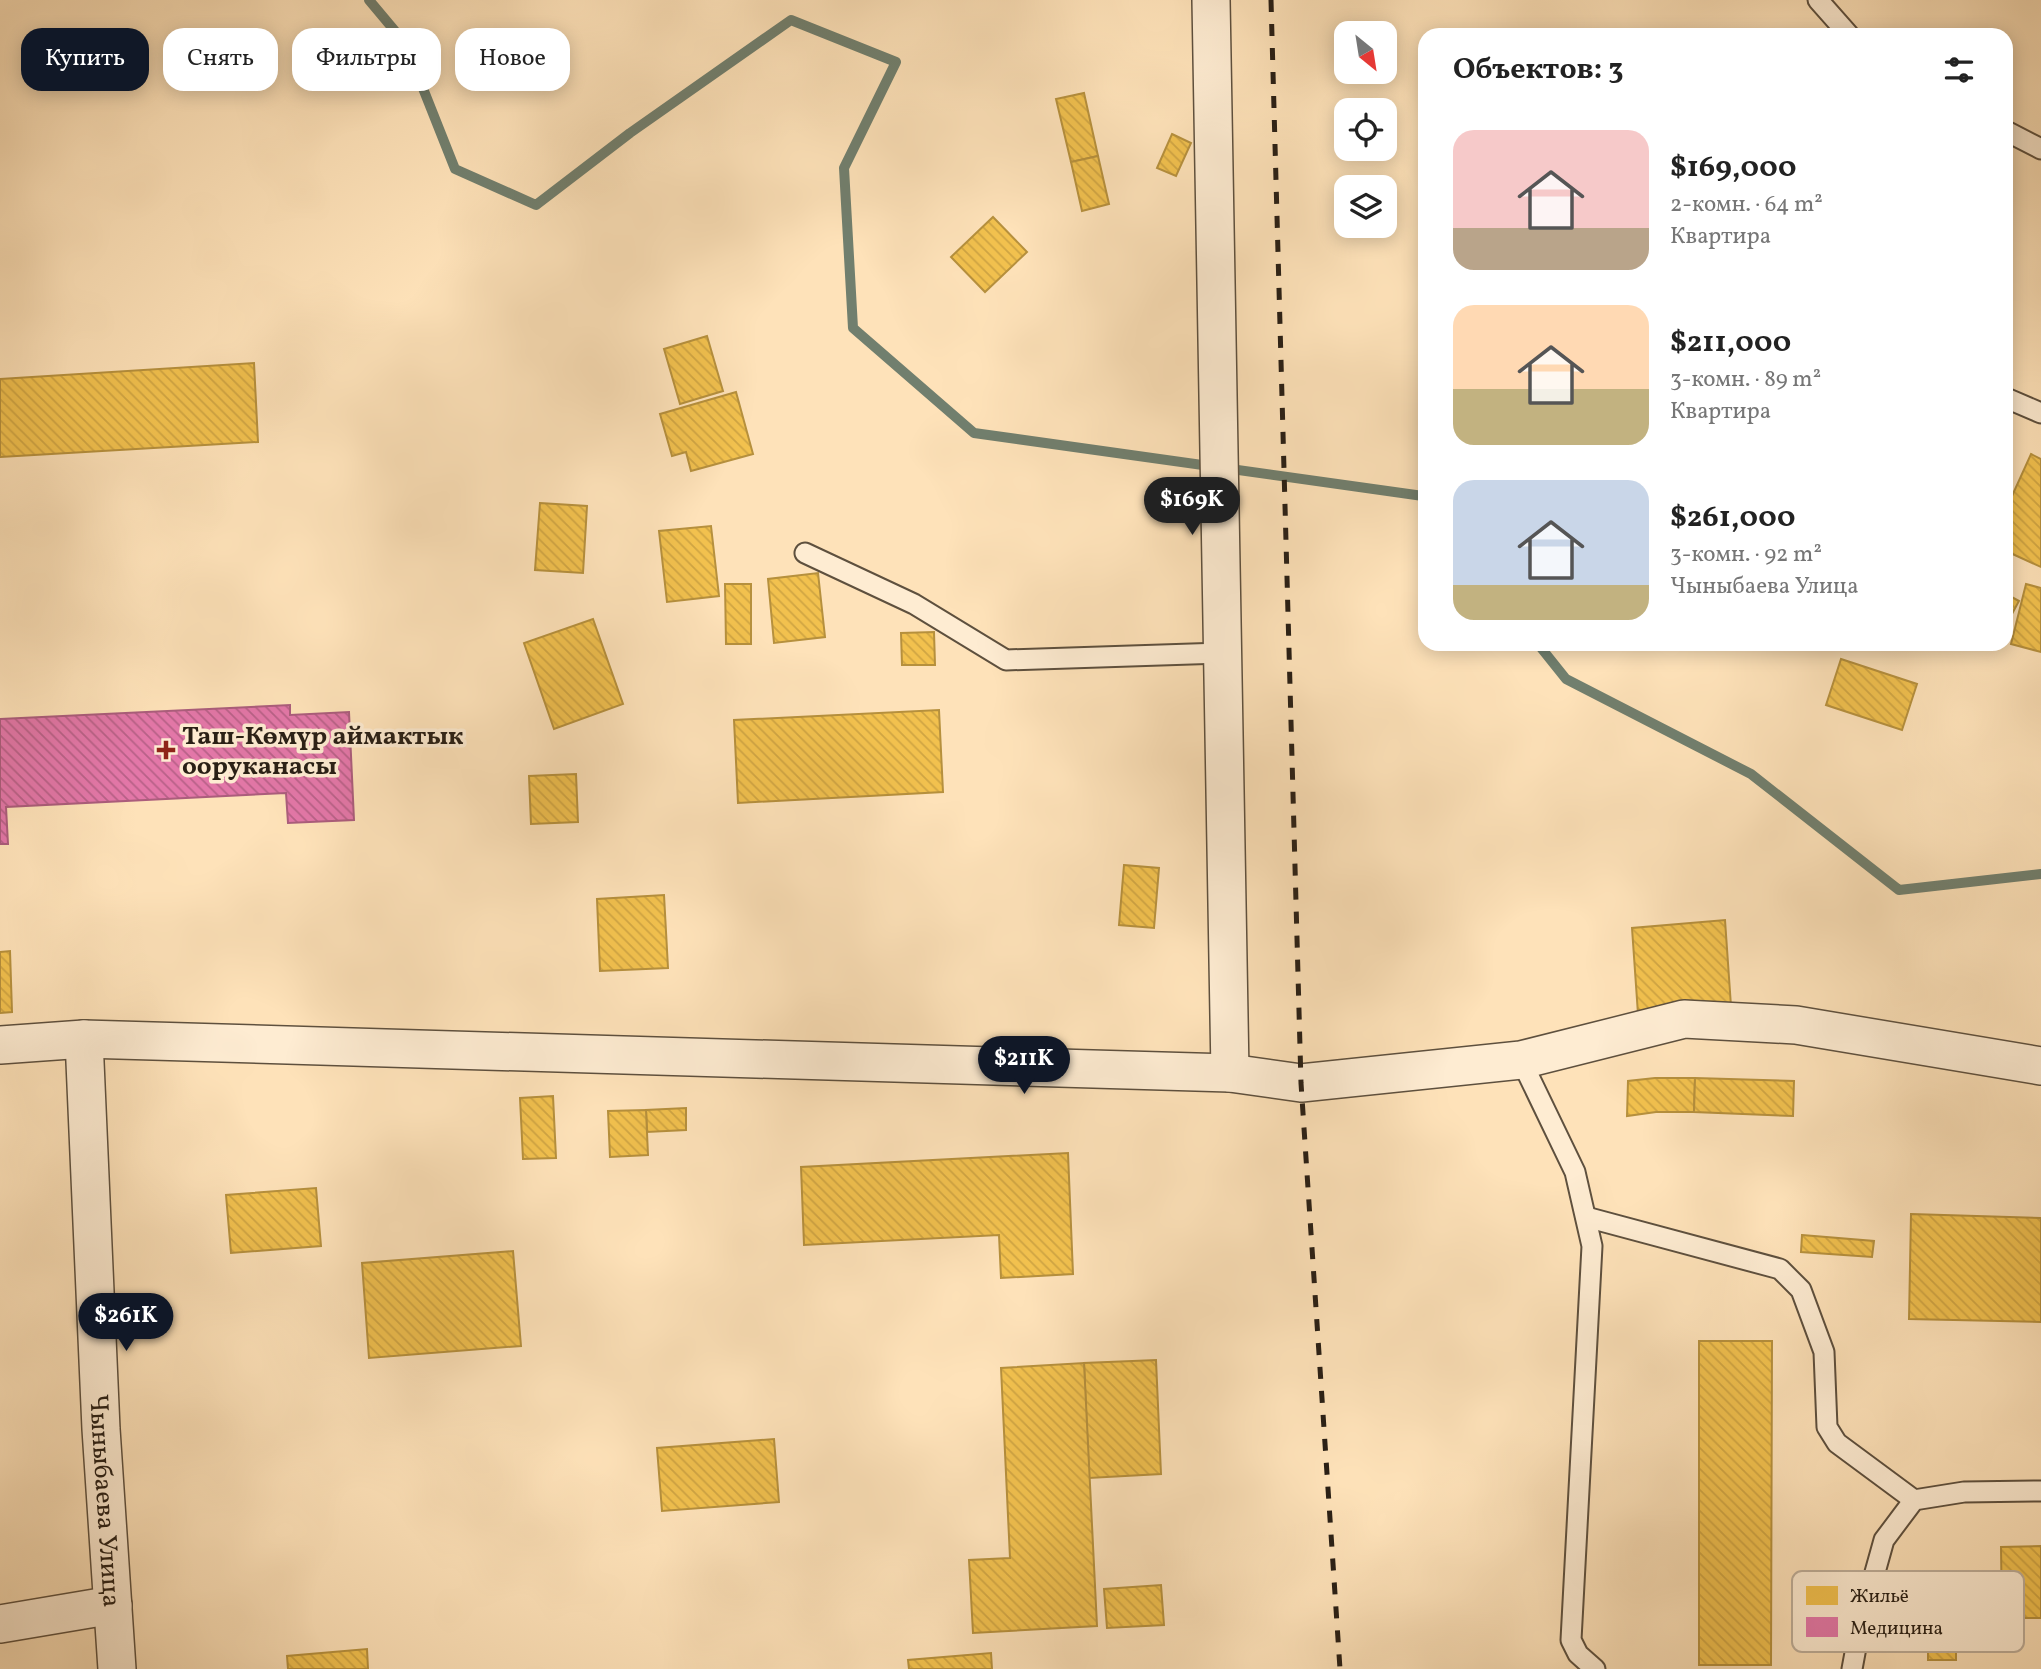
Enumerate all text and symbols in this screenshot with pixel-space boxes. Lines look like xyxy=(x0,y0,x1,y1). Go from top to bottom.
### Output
north arrow xyxy=(1334,21,1396,84)
map controls xyxy=(1334,21,1397,238)
chip: Купить xyxy=(21,28,149,91)
chip: Снять xyxy=(163,28,278,91)
chip: Фильтры xyxy=(292,28,441,91)
chip: Новое xyxy=(455,28,570,91)
text: Объектов: 3 xyxy=(1453,49,1623,91)
icon: filters xyxy=(1940,51,1978,89)
button: locate xyxy=(1334,98,1397,161)
text: $169,000 xyxy=(1670,147,1797,189)
icon: home xyxy=(1509,158,1593,242)
button: layers xyxy=(1334,175,1397,238)
text: 2-комн. · 64 m² xyxy=(1670,189,1823,221)
text: Квартира xyxy=(1670,221,1771,253)
text: $211,000 xyxy=(1670,322,1791,364)
icon: home xyxy=(1509,333,1593,417)
text: 3-комн. · 89 m² xyxy=(1670,364,1821,396)
text: Квартира xyxy=(1670,396,1771,428)
pin: $169K xyxy=(1143,477,1241,537)
text: $169K xyxy=(1160,484,1224,516)
text: $261,000 xyxy=(1670,497,1796,539)
icon: home xyxy=(1509,508,1593,592)
text: 3-комн. · 92 m² xyxy=(1670,539,1822,571)
text: Чыныбаева Улица xyxy=(1670,571,1859,603)
place label: Таш-Көмүр аймактык ооруканасы xyxy=(182,719,464,785)
marker: Таш-Көмүр аймактык ооруканасы xyxy=(156,740,176,760)
pin: $211K xyxy=(975,1036,1073,1096)
text: $211K xyxy=(994,1043,1054,1075)
pin: $261K xyxy=(77,1294,175,1353)
text: $261K xyxy=(94,1300,158,1332)
street label: Чыныбаева Улица xyxy=(79,1393,129,1608)
legend xyxy=(1792,1571,2024,1652)
text: Жильё xyxy=(1850,1584,1909,1610)
text: Медицина xyxy=(1850,1616,1943,1642)

